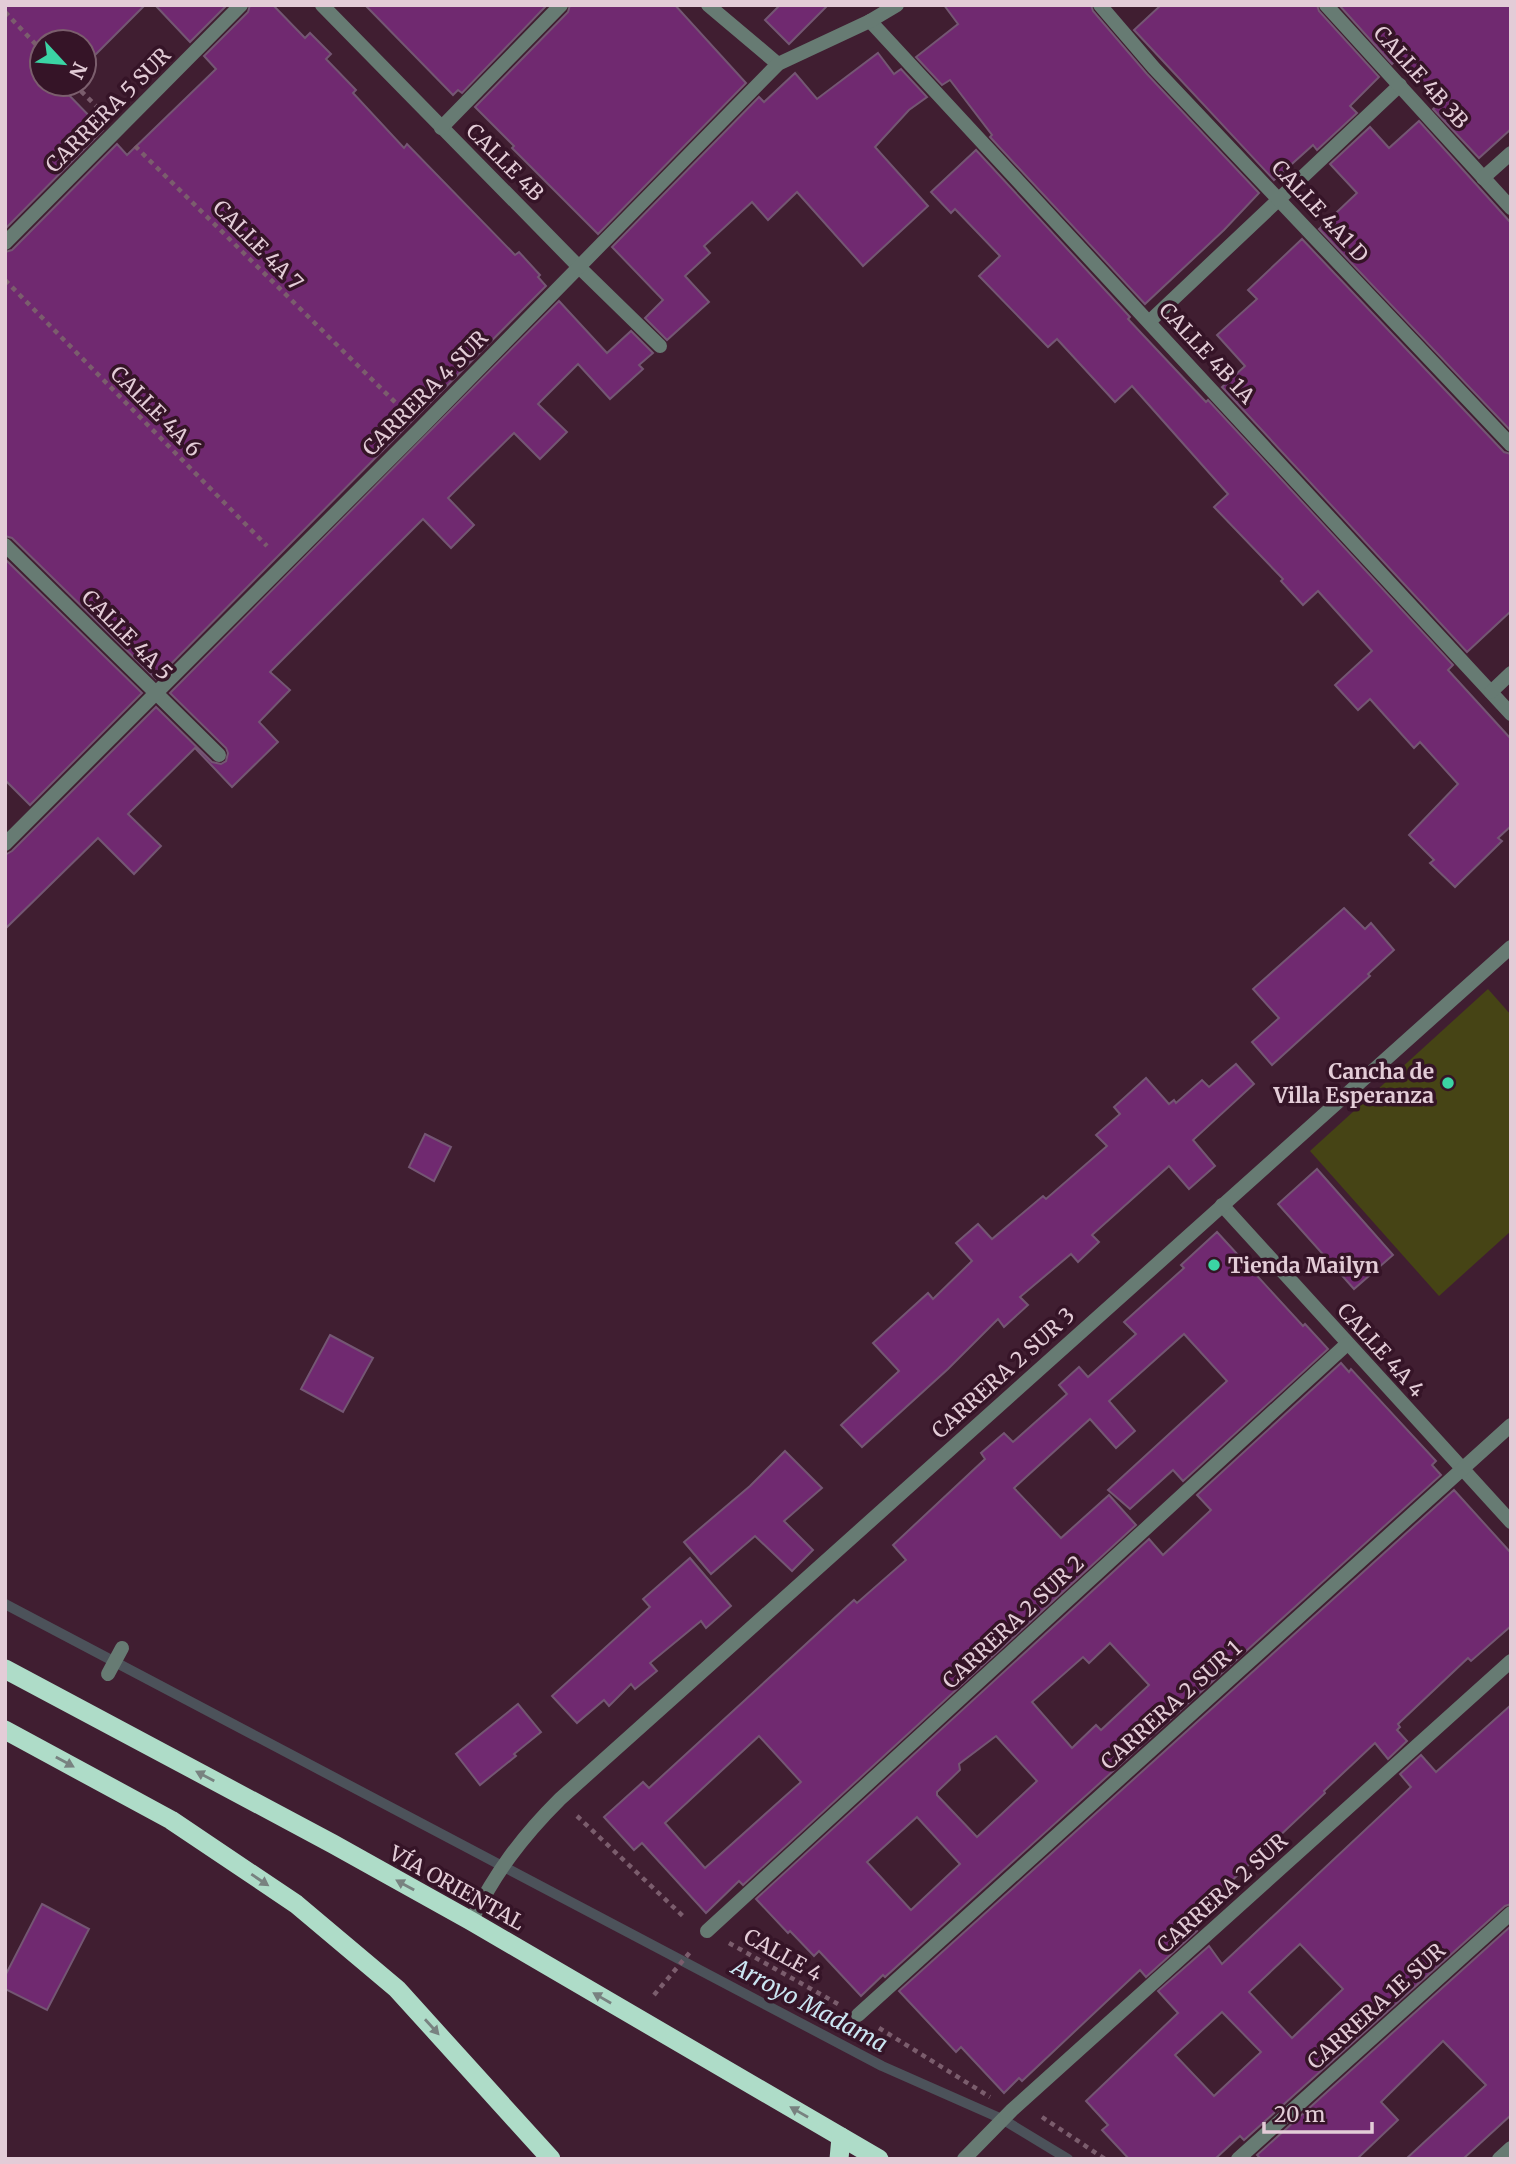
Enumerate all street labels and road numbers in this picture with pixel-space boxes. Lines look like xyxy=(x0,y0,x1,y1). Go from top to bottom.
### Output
street label: CALLE 4B 3B xyxy=(1368,20,1474,134)
street label: CARRERA 5 SUR xyxy=(40,42,176,178)
street label: CALLE 4B xyxy=(460,117,550,207)
street label: CALLE 4A1 D xyxy=(1266,154,1374,268)
street label: CALLE 4A 7 xyxy=(207,194,309,296)
street label: CALLE 4B 1A xyxy=(1153,297,1261,409)
street label: CARRERA 4 SUR xyxy=(357,324,494,461)
street label: CALLE 4A 6 xyxy=(105,360,207,462)
street label: CALLE 4A 5 xyxy=(76,584,178,686)
street label: CALLE 4A 4 xyxy=(1332,1297,1431,1403)
street label: CARRERA 2 SUR 3 xyxy=(926,1302,1080,1444)
street label: CARRERA 2 SUR 2 xyxy=(937,1549,1089,1695)
street label: CARRERA 2 SUR 1 xyxy=(1095,1635,1247,1775)
street label: CARRERA 2 SUR xyxy=(1151,1827,1293,1959)
street label: VÍA ORIENTAL xyxy=(384,1838,530,1936)
street label: CALLE 4 xyxy=(739,1922,827,1988)
street label: CARRERA 1E SUR xyxy=(1301,1937,1451,2075)

